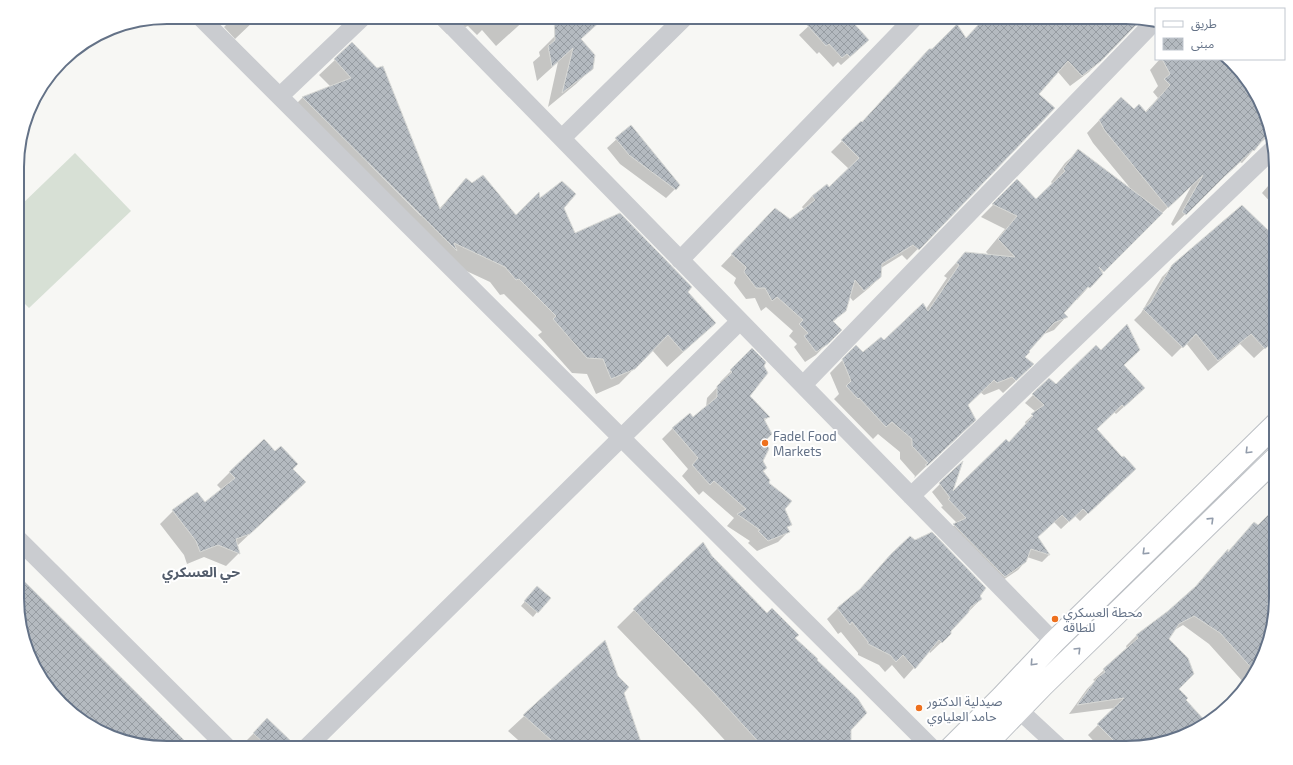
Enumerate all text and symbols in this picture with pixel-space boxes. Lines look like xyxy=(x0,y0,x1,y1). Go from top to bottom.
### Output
legend xyxy=(1155,8,1285,60)
text: طريق xyxy=(1191,16,1217,32)
text: مبنى xyxy=(1191,36,1214,51)
place label: Fadel Food Markets xyxy=(773,428,837,459)
marker: Fadel Food Markets xyxy=(760,438,770,448)
one-way arrow xyxy=(1245,446,1253,454)
one-way arrow xyxy=(1206,517,1214,525)
one-way arrow xyxy=(1142,547,1150,555)
district label: حي العسكري xyxy=(162,563,240,583)
place label: محطة العسكري للطاقه xyxy=(1063,604,1143,635)
marker: محطة العسكري للطاقه xyxy=(1050,614,1060,624)
one-way arrow xyxy=(1073,647,1081,655)
one-way arrow xyxy=(1031,659,1038,666)
place label: صيدلية الدكتور حامد العلياوي xyxy=(926,693,1003,727)
marker: صيدلية الدكتور حامد العلياوي xyxy=(914,703,924,713)

